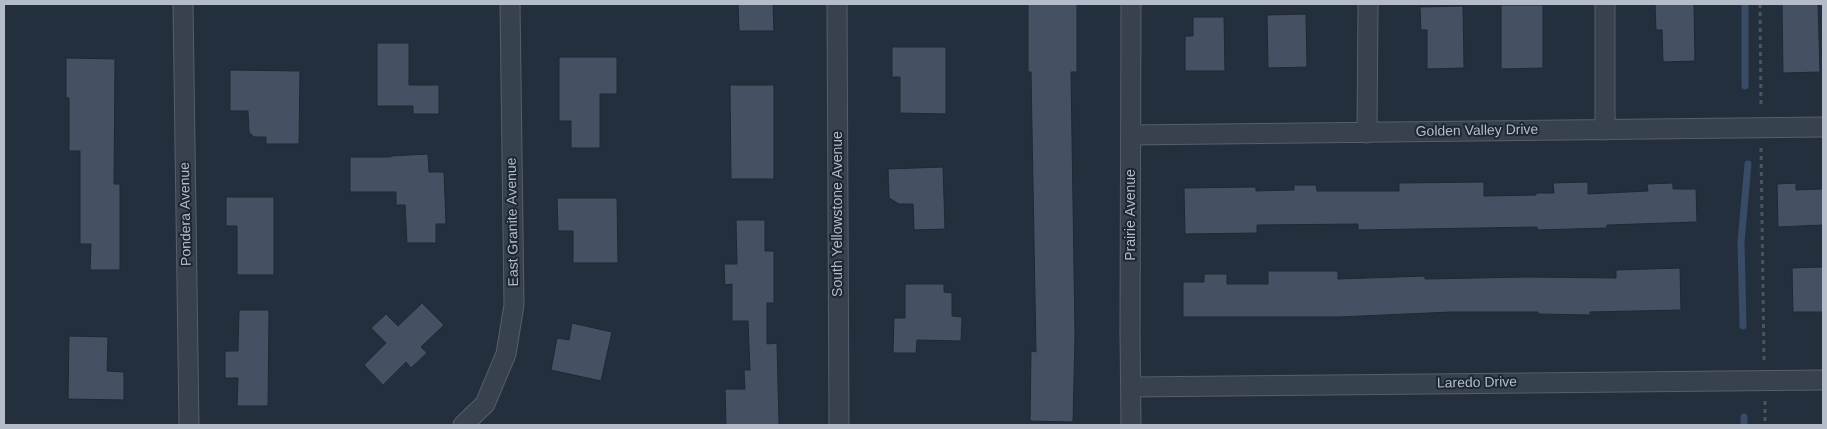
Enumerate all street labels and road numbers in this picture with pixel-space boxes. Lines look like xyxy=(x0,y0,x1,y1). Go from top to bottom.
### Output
street label: Golden Valley Drive xyxy=(1416,122,1538,140)
street label: South Yellowstone Avenue xyxy=(830,131,846,297)
street label: East Granite Avenue xyxy=(503,157,523,287)
street label: Pondera Avenue xyxy=(177,162,195,266)
street label: Prairie Avenue xyxy=(1123,169,1139,261)
street label: Laredo Drive xyxy=(1437,374,1517,392)

